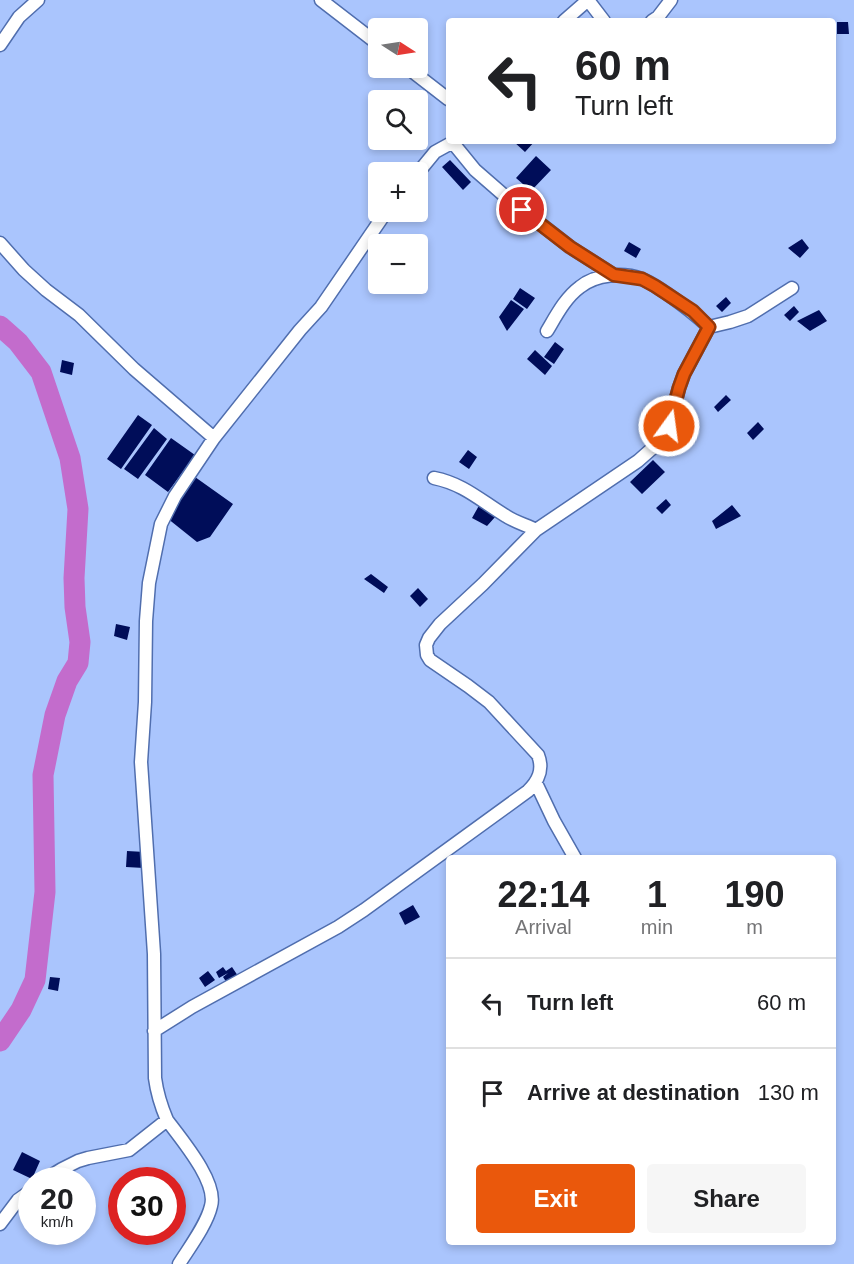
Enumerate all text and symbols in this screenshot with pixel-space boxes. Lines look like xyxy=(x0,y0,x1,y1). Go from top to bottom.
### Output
north arrow xyxy=(368,18,428,78)
map controls xyxy=(368,18,428,294)
icon: left xyxy=(476,42,554,120)
text: 60 m xyxy=(575,42,671,89)
button: search xyxy=(368,90,428,150)
text: Turn left xyxy=(575,91,673,121)
button: + xyxy=(368,162,428,222)
pin xyxy=(496,184,547,235)
icon: arrive xyxy=(505,193,538,226)
button: − xyxy=(368,234,428,294)
position arrow xyxy=(637,394,701,458)
text: 22:14 xyxy=(497,874,589,915)
text: 1 xyxy=(647,874,667,915)
text: 190 xyxy=(724,874,785,915)
text: Arrival xyxy=(515,916,572,938)
text: min xyxy=(641,916,673,938)
text: m xyxy=(746,916,763,938)
icon: left xyxy=(476,987,509,1020)
text: Turn left xyxy=(527,990,613,1015)
text: 60 m xyxy=(757,990,806,1015)
icon: arrive xyxy=(476,1077,509,1110)
text: Arrive at destination xyxy=(527,1080,740,1105)
text: 130 m xyxy=(758,1080,819,1105)
button: Exit xyxy=(476,1164,635,1233)
button: Share xyxy=(647,1164,806,1233)
speed limit sign: 30 xyxy=(108,1167,186,1245)
text: 20 xyxy=(40,1182,74,1215)
text: km/h xyxy=(41,1213,73,1230)

